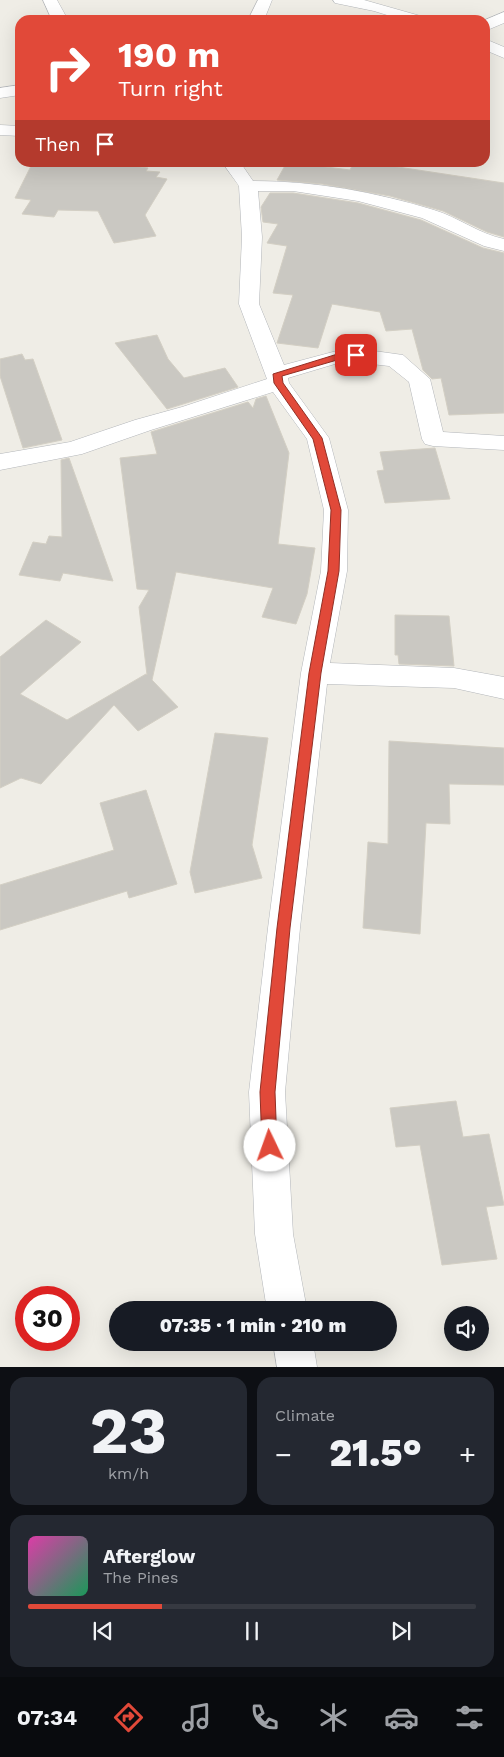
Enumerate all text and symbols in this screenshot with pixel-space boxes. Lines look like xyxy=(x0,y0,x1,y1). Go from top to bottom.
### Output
text: 190 m xyxy=(118,34,220,76)
icon: right xyxy=(35,35,100,100)
text: Turn right xyxy=(118,76,223,101)
icon: arrive xyxy=(91,130,119,158)
text: Then xyxy=(35,133,81,156)
pin xyxy=(335,334,377,376)
icon: arrive xyxy=(342,341,370,369)
position arrow xyxy=(243,1119,295,1171)
speed limit sign: 30 xyxy=(15,1286,80,1351)
map controls xyxy=(444,1306,489,1351)
button: sound xyxy=(444,1306,489,1351)
text: 07:35 · 1 min · 210 m xyxy=(160,1314,346,1337)
text: 23 xyxy=(90,1393,167,1469)
text: Climate xyxy=(275,1406,335,1425)
text: 21.5° xyxy=(329,1431,422,1475)
text: − xyxy=(275,1438,292,1471)
text: + xyxy=(459,1438,476,1471)
text: km/h xyxy=(108,1464,149,1483)
text: Afterglow xyxy=(103,1545,195,1568)
text: The Pines xyxy=(103,1568,179,1587)
icon: previous xyxy=(89,1617,117,1645)
icon: pause xyxy=(238,1617,266,1645)
icon: next xyxy=(387,1617,415,1645)
icon: directions xyxy=(111,1700,146,1735)
icon: music xyxy=(179,1700,214,1735)
icon: phone xyxy=(247,1700,282,1735)
icon: climate xyxy=(316,1700,351,1735)
icon: car xyxy=(384,1700,419,1735)
icon: filters xyxy=(452,1700,487,1735)
text: 07:34 xyxy=(17,1705,77,1730)

